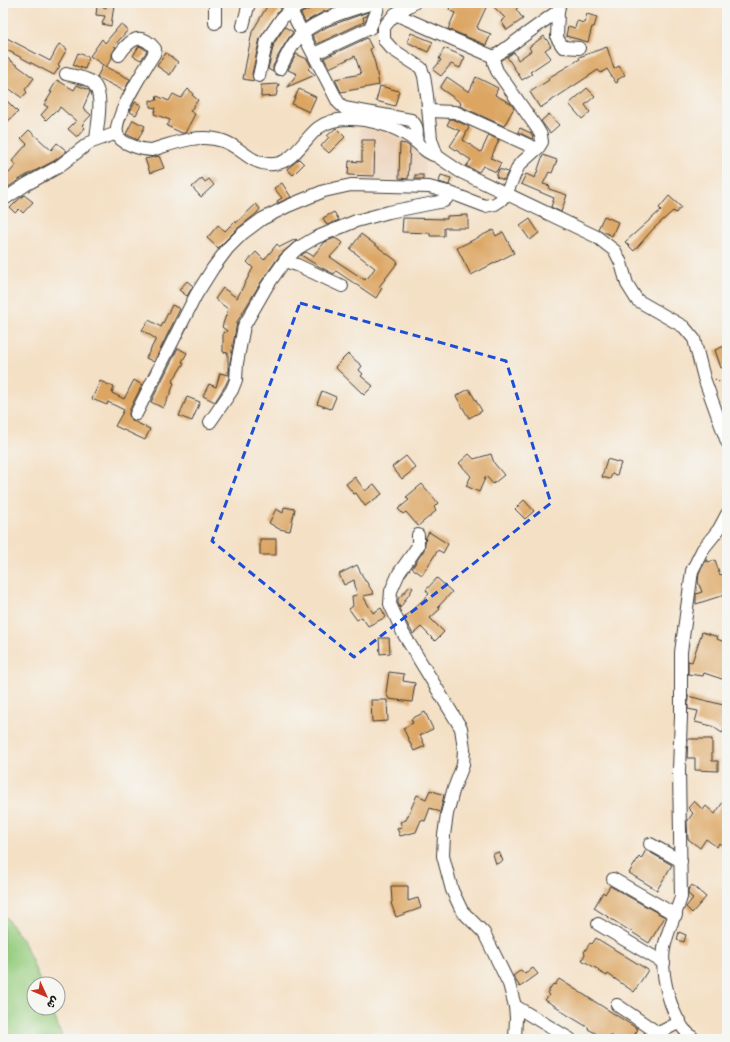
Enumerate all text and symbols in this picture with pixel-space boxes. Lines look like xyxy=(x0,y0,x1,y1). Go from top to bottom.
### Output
north arrow xyxy=(26,976,66,1016)
text: ش xyxy=(43,993,62,1011)

